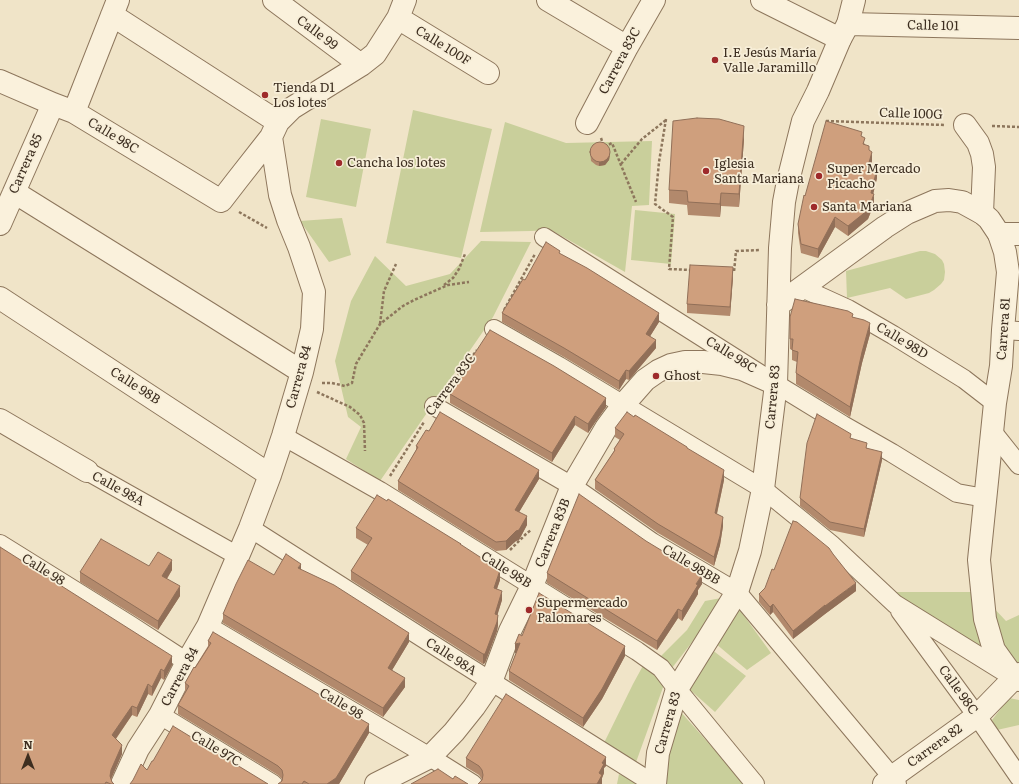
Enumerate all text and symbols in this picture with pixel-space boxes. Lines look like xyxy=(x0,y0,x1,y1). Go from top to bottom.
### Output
street label: Calle 99 xyxy=(293,12,341,54)
street label: Calle 101 xyxy=(907,18,959,34)
street label: Calle 100F xyxy=(412,23,474,69)
street label: Carrera 83C xyxy=(596,25,644,97)
place label: I.E Jesús María Valle Jaramillo xyxy=(723,45,816,76)
marker: I.E Jesús María Valle Jaramillo xyxy=(710,55,720,65)
place label: Tienda D1 Los lotes xyxy=(273,80,335,111)
marker: Tienda D1 Los lotes xyxy=(260,90,270,100)
street label: Calle 100G xyxy=(879,105,943,123)
street label: Calle 98C xyxy=(85,115,141,157)
street label: Carrera 85 xyxy=(6,132,46,196)
place label: Cancha los lotes xyxy=(347,155,445,171)
place label: Iglesia Santa Mariana xyxy=(714,156,804,187)
marker: Cancha los lotes xyxy=(334,158,344,168)
place label: Super Mercado Picacho xyxy=(827,161,921,192)
marker: Iglesia Santa Mariana xyxy=(701,166,711,176)
marker: Super Mercado Picacho xyxy=(814,171,824,181)
place label: Santa Mariana xyxy=(822,199,912,215)
marker: Santa Mariana xyxy=(809,202,819,212)
street label: Carrera 81 xyxy=(994,297,1014,361)
street label: Calle 98D xyxy=(873,319,931,363)
street label: Calle 98C xyxy=(703,333,759,377)
street label: Carrera 84 xyxy=(283,344,315,410)
street label: Carrera 83C xyxy=(423,351,479,419)
street label: Calle 98B xyxy=(107,364,163,408)
street label: Carrera 83 xyxy=(762,364,784,430)
place label: Ghost xyxy=(664,368,701,384)
marker: Ghost xyxy=(651,371,661,381)
street label: Calle 98A xyxy=(89,468,147,510)
street label: Carrera 83B xyxy=(532,496,574,570)
street label: Calle 98BB xyxy=(659,542,723,588)
street label: Calle 98B xyxy=(478,548,534,592)
street label: Calle 98 xyxy=(19,551,67,589)
place label: Supermercado Palomares xyxy=(537,595,628,626)
marker: Supermercado Palomares xyxy=(524,605,534,615)
street label: Calle 98A xyxy=(423,635,479,679)
street label: Carrera 84 xyxy=(158,645,202,709)
street label: Calle 98C xyxy=(935,662,981,718)
street label: Calle 98 xyxy=(316,685,366,723)
street label: Carrera 83 xyxy=(652,690,684,756)
street label: Carrera 82 xyxy=(905,721,965,771)
street label: Calle 97C xyxy=(188,728,244,770)
north arrow xyxy=(8,736,48,776)
text: N xyxy=(23,736,33,752)

